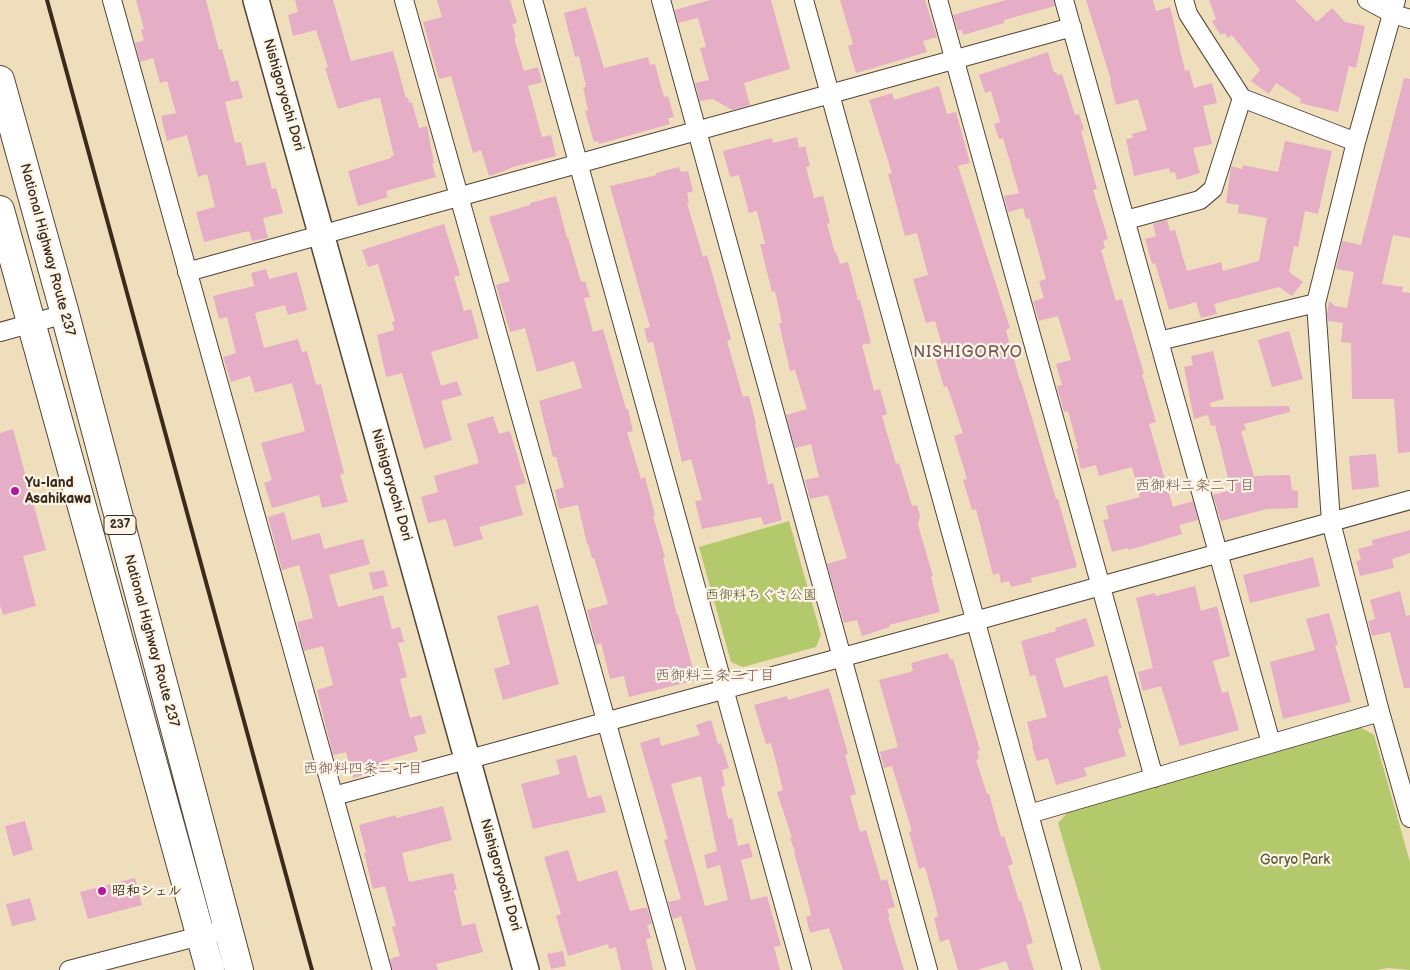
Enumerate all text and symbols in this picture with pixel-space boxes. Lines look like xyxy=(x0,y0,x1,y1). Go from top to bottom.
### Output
street label: Nishigoryochi Dori xyxy=(259,37,307,153)
street label: National Highway Route 237 xyxy=(16,162,78,338)
district label: NISHIGORYO xyxy=(912,343,1024,363)
street label: Nishigoryochi Dori xyxy=(367,427,415,543)
place label: Yu-land Asahikawa xyxy=(25,475,91,508)
district label: 西御料二条二丁目 xyxy=(1135,477,1255,495)
marker: Yu-land Asahikawa xyxy=(9,485,21,497)
road number: 237 xyxy=(104,516,136,534)
street label: National Highway Route 237 xyxy=(120,553,182,729)
park label: 西御料ちぐさ公園 xyxy=(705,587,817,603)
district label: 西御料三条二丁目 xyxy=(655,667,775,685)
district label: 西御料四条二丁目 xyxy=(303,760,423,778)
street label: Nishigoryochi Dori xyxy=(476,817,524,933)
park label: Goryo Park xyxy=(1260,852,1330,868)
place label: 昭和シェル xyxy=(112,883,182,899)
marker: 昭和シェル xyxy=(96,885,108,897)

